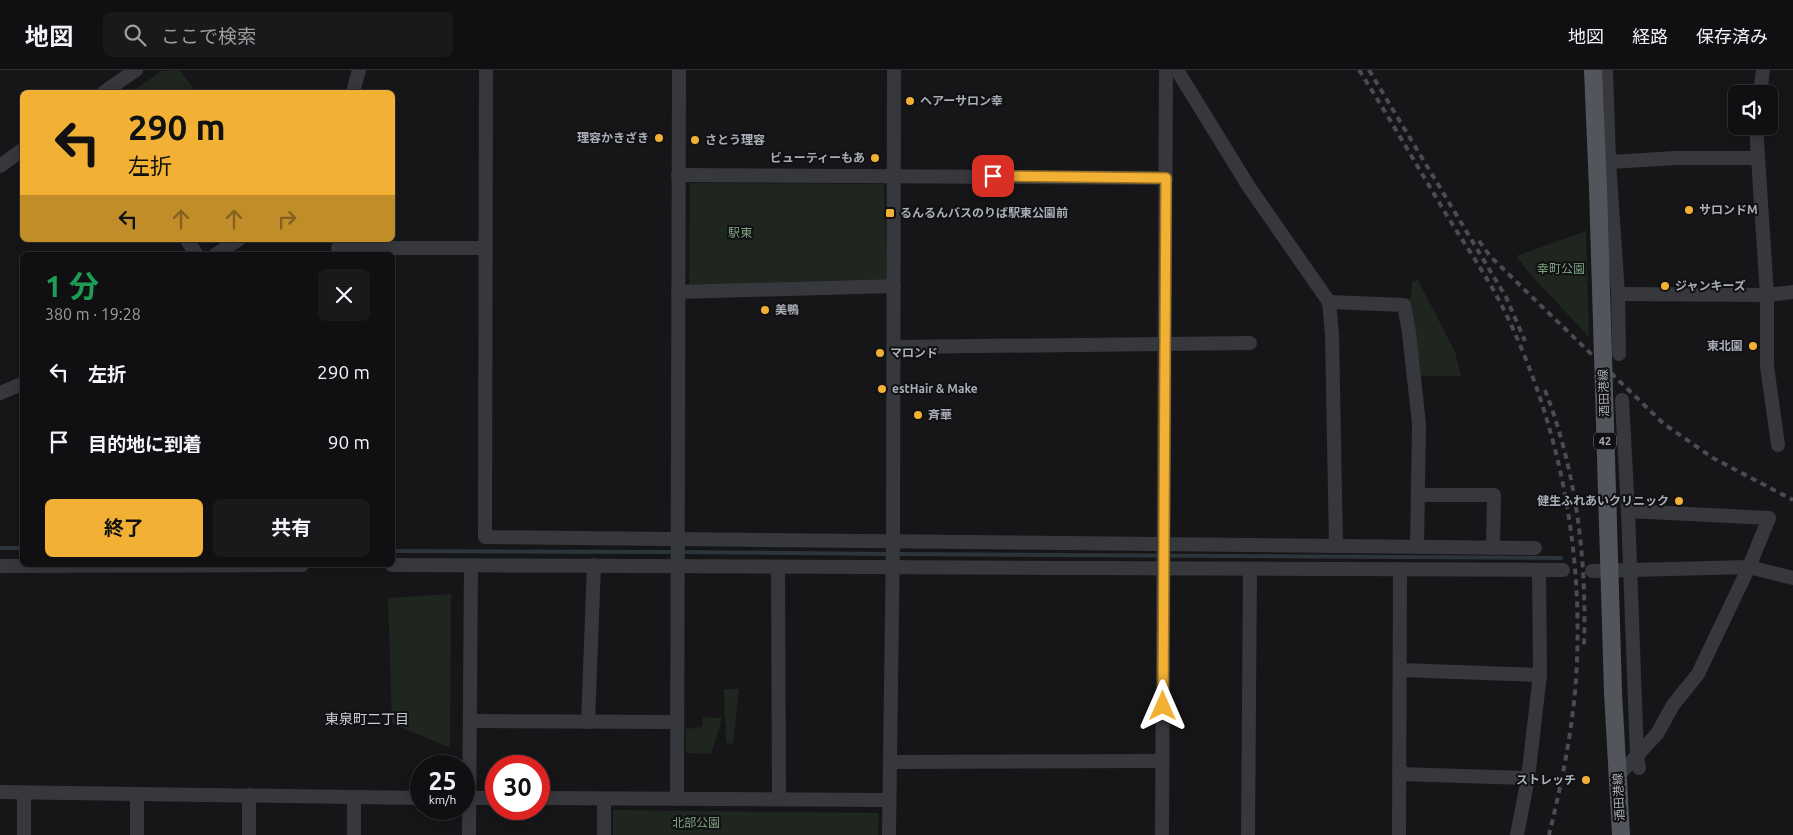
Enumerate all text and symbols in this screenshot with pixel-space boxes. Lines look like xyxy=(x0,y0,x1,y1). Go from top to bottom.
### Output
search box xyxy=(103,12,453,57)
icon: search xyxy=(121,21,149,49)
text: 地図 xyxy=(25,23,73,50)
text: ここで検索 xyxy=(161,25,256,47)
text: 地図 xyxy=(1568,26,1604,46)
text: 経路 xyxy=(1632,26,1668,46)
text: 保存済み xyxy=(1696,26,1768,46)
map controls xyxy=(1728,85,1778,135)
button: sound xyxy=(1728,85,1778,135)
place label: ヘアーサロン幸 xyxy=(920,94,1003,107)
marker: ヘアーサロン幸 xyxy=(904,95,916,107)
text: 290 m xyxy=(128,107,226,147)
icon: left xyxy=(45,110,110,175)
place label: 理容かきざき xyxy=(577,131,649,144)
marker: 理容かきざき xyxy=(653,132,665,144)
place label: さとう理容 xyxy=(705,133,765,146)
marker: さとう理容 xyxy=(689,134,701,146)
place label: ビューティーもあ xyxy=(770,151,865,164)
marker: ビューティーもあ xyxy=(869,152,881,164)
text: 左折 xyxy=(128,153,172,178)
pin xyxy=(972,155,1014,197)
icon: arrive xyxy=(979,162,1007,190)
place label: サロンドM xyxy=(1699,203,1758,216)
marker: サロンドM xyxy=(1683,204,1695,216)
icon: left xyxy=(114,205,142,233)
icon: ahead xyxy=(167,205,195,233)
icon: ahead xyxy=(220,205,248,233)
icon: right xyxy=(273,205,301,233)
place label: るんるんバスのりば駅東公園前 xyxy=(900,206,1068,219)
marker: るんるんバスのりば駅東公園前 xyxy=(884,207,896,219)
park label: 駅東 xyxy=(728,226,752,239)
park label: 幸町公園 xyxy=(1537,262,1585,275)
text: 1 分 xyxy=(45,269,99,303)
button: close xyxy=(318,269,370,321)
place label: ジャンキーズ xyxy=(1675,279,1746,292)
marker: ジャンキーズ xyxy=(1659,280,1671,292)
place label: 美鴨 xyxy=(775,303,799,316)
marker: 美鴨 xyxy=(759,304,771,316)
text: 380 m · 19:28 xyxy=(45,305,141,323)
place label: 東北園 xyxy=(1707,339,1743,352)
marker: 東北園 xyxy=(1747,340,1759,352)
place label: マロンド xyxy=(890,346,938,359)
marker: マロンド xyxy=(874,347,886,359)
icon: left xyxy=(45,358,73,386)
text: 290 m xyxy=(317,361,370,383)
text: 左折 xyxy=(88,363,126,385)
street label: 酒田港線 xyxy=(1596,369,1611,417)
place label: estHair & Make xyxy=(892,382,978,395)
marker: estHair & Make xyxy=(876,383,888,395)
place label: 斉華 xyxy=(928,408,952,421)
marker: 斉華 xyxy=(912,409,924,421)
icon: arrive xyxy=(45,428,73,456)
text: 90 m xyxy=(328,431,370,453)
road number: 42 xyxy=(1594,432,1616,450)
text: 目的地に到着 xyxy=(88,433,202,455)
place label: 健生ふれあいクリニック xyxy=(1537,494,1669,507)
marker: 健生ふれあいクリニック xyxy=(1673,495,1685,507)
button: 終了 xyxy=(45,499,203,557)
button: 共有 xyxy=(213,499,370,557)
position arrow xyxy=(1136,679,1188,731)
district label: 東泉町二丁目 xyxy=(325,711,409,727)
speed limit sign: 30 xyxy=(485,755,550,820)
text: 25 xyxy=(428,767,457,795)
place label: ストレッチ xyxy=(1516,773,1576,786)
street label: 酒田港線 xyxy=(1611,773,1626,821)
marker: ストレッチ xyxy=(1580,774,1592,786)
text: km/h xyxy=(429,793,456,806)
park label: 北部公園 xyxy=(672,816,720,829)

